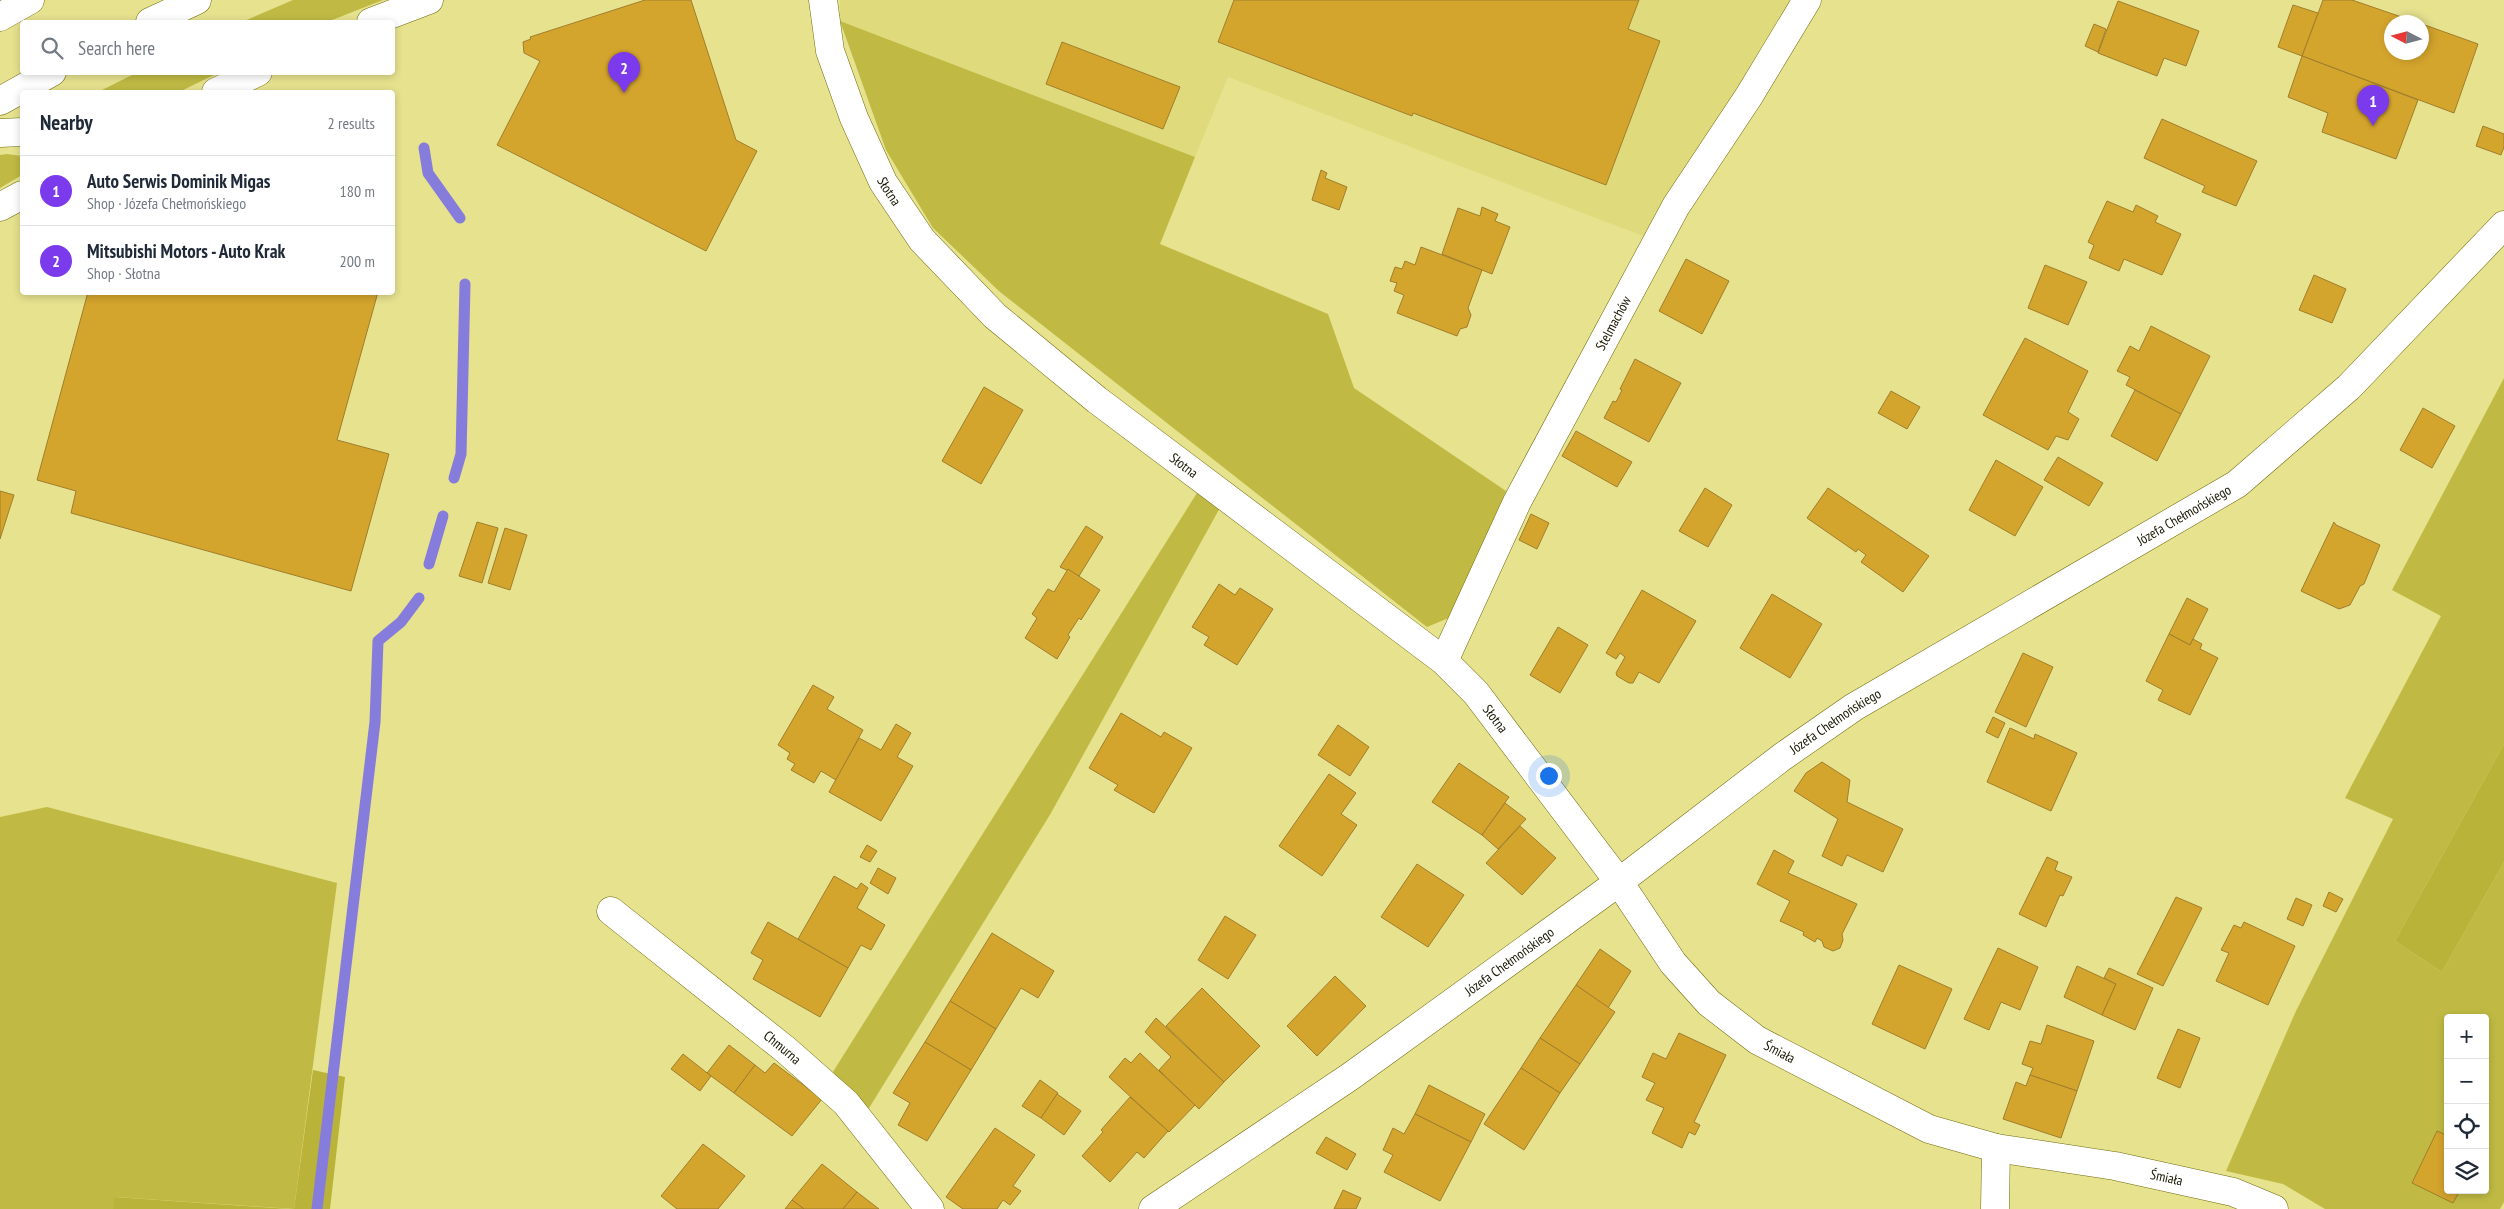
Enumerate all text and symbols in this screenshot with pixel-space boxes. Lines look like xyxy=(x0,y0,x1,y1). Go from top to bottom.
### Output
north arrow xyxy=(2384,15,2429,60)
search box xyxy=(20,20,395,75)
icon: search xyxy=(38,34,66,62)
text: Search here xyxy=(78,36,155,60)
pin: 2 xyxy=(608,52,640,93)
pin: 1 xyxy=(2357,85,2389,126)
text: Nearby xyxy=(40,109,93,136)
text: 2 results xyxy=(328,113,375,133)
text: Auto Serwis Dominik Migas xyxy=(87,169,270,193)
street label: Słotna xyxy=(873,174,905,209)
text: 1 xyxy=(52,181,60,201)
text: 180 m xyxy=(340,181,375,201)
text: Shop · Józefa Chełmońskiego xyxy=(87,193,246,213)
text: Mitsubishi Motors - Auto Krak xyxy=(87,239,285,263)
text: 2 xyxy=(52,251,60,271)
text: 200 m xyxy=(340,251,375,271)
text: Shop · Słotna xyxy=(87,263,160,283)
street label: Stelmachów xyxy=(1591,292,1635,353)
street label: Słotna xyxy=(1166,449,1202,482)
street label: Józefa Chełmońskiego xyxy=(2132,481,2234,550)
street label: Józefa Chełmońskiego xyxy=(1785,684,1884,759)
street label: Słotna xyxy=(1479,701,1512,736)
your location xyxy=(1536,763,1562,789)
street label: Józefa Chełmońskiego xyxy=(1460,923,1558,1000)
map controls xyxy=(2444,1014,2489,1194)
button: + xyxy=(2444,1014,2489,1059)
street label: Chmurna xyxy=(760,1027,805,1068)
street label: Śmiała xyxy=(1761,1036,1798,1067)
button: − xyxy=(2444,1059,2489,1104)
button: locate xyxy=(2444,1104,2489,1149)
button: layers xyxy=(2444,1149,2489,1194)
street label: Śmiała xyxy=(2149,1165,2184,1190)

